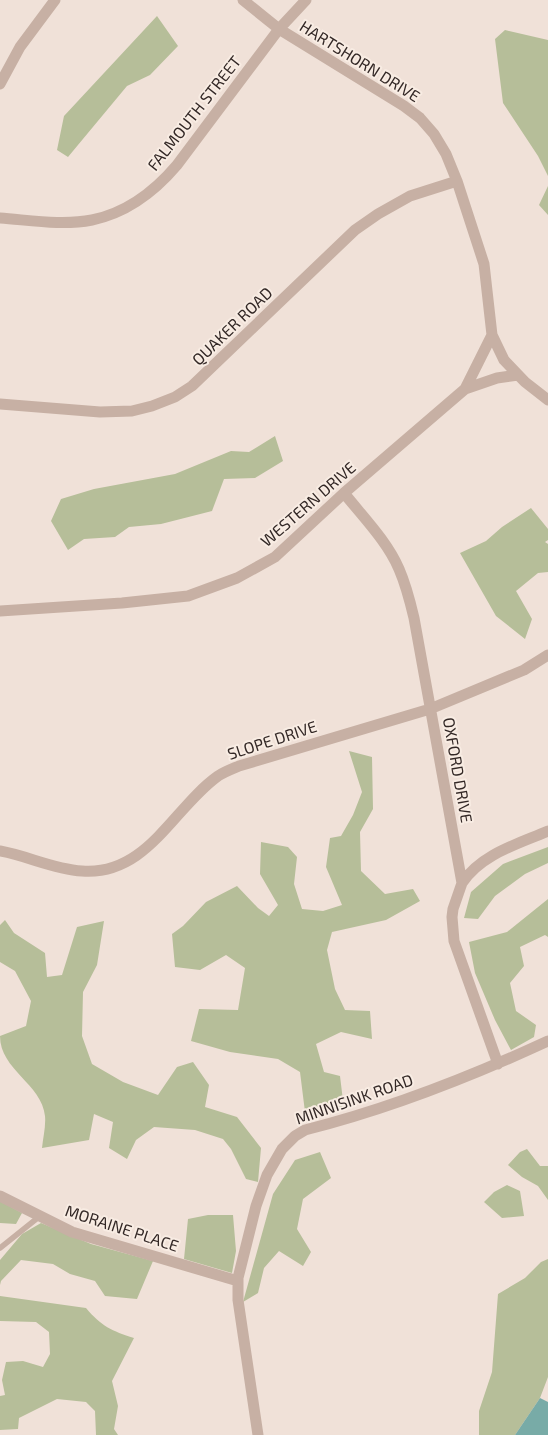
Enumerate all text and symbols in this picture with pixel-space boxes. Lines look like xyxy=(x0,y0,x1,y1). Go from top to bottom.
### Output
street label: HARTSHORN DRIVE xyxy=(297,16,424,105)
street label: FALMOUTH STREET xyxy=(143,52,244,174)
street label: QUAKER ROAD xyxy=(188,283,276,369)
street label: WESTERN DRIVE xyxy=(256,457,359,550)
street label: SLOPE DRIVE xyxy=(225,716,319,763)
street label: OXFORD DRIVE xyxy=(440,716,477,824)
street label: MINNISINK ROAD xyxy=(292,1069,415,1128)
street label: MORAINE PLACE xyxy=(63,1200,181,1255)

